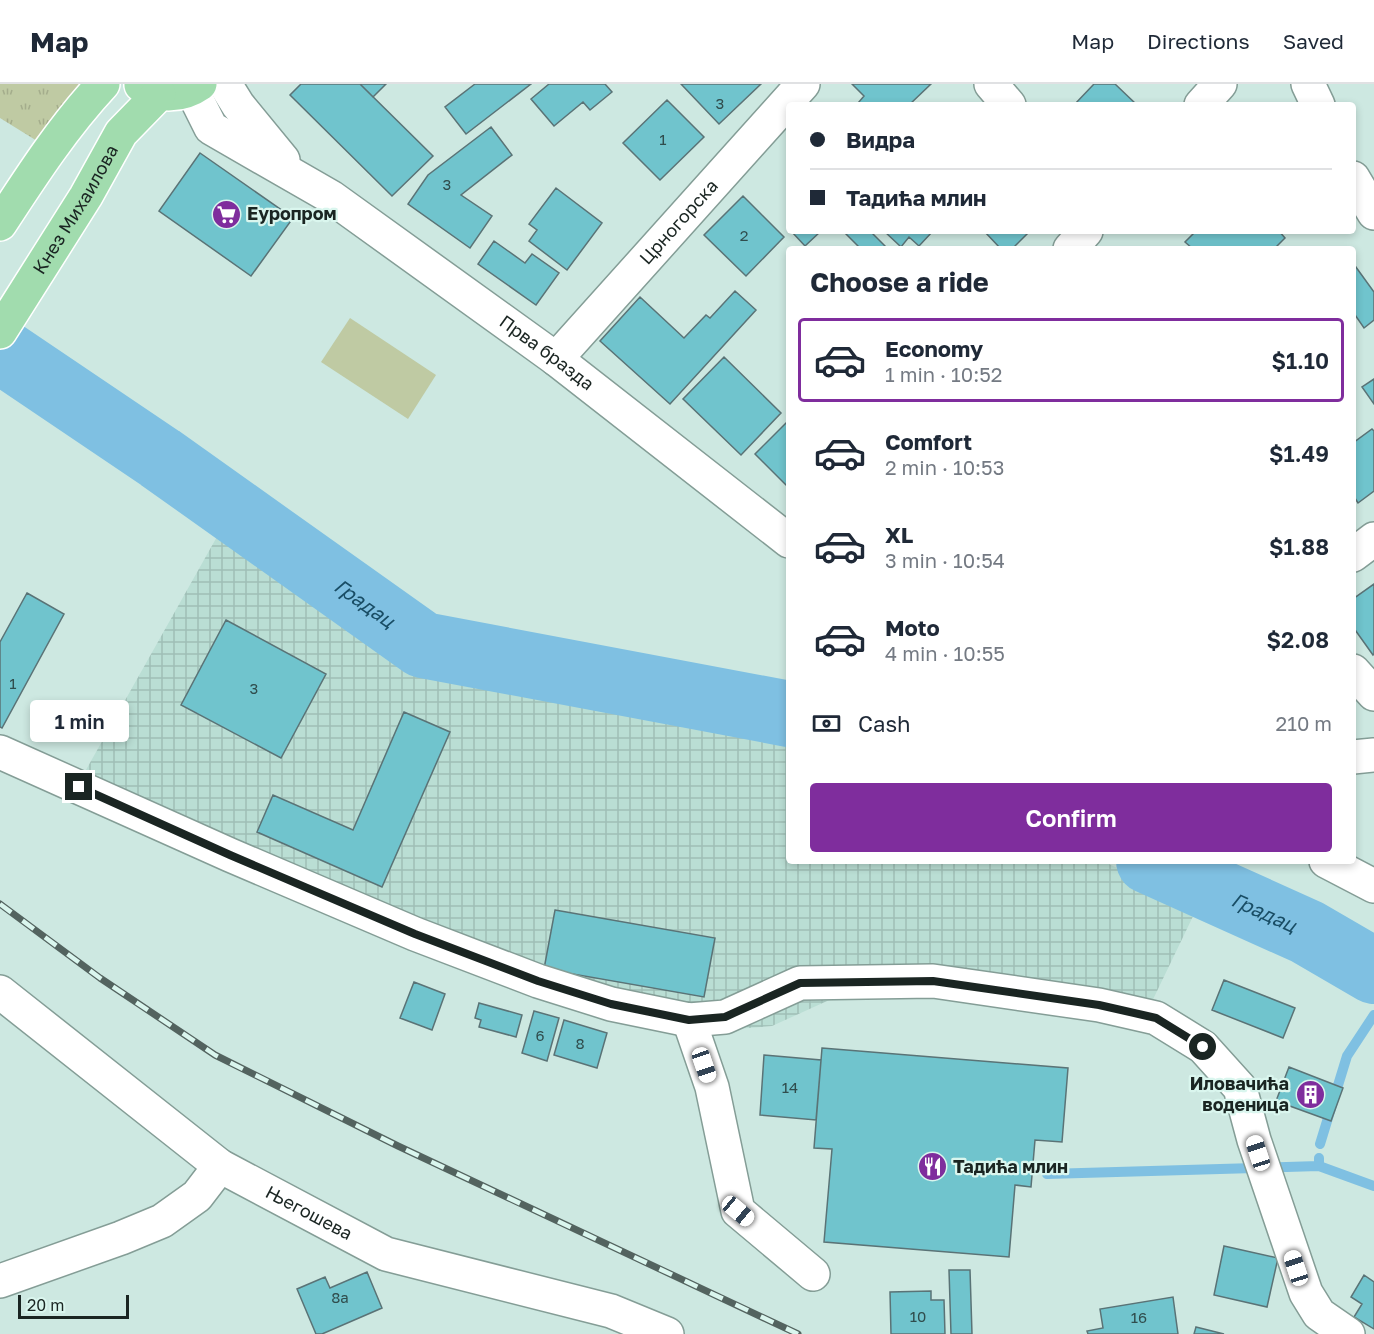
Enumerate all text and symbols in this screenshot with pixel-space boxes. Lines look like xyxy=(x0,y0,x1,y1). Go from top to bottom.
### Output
text: Map xyxy=(30,25,88,58)
text: Map xyxy=(1071,28,1114,54)
text: Directions xyxy=(1147,28,1250,54)
text: Saved xyxy=(1283,28,1344,54)
house number: 3 xyxy=(716,94,724,112)
text: Видра xyxy=(846,126,915,153)
house number: 1 xyxy=(659,130,667,148)
street label: Кнез Михаилова xyxy=(28,141,122,278)
street label: Црногорска xyxy=(634,174,722,269)
house number: 3 xyxy=(443,175,451,193)
text: Тадића млин xyxy=(846,184,987,211)
supermarket icon: Еуропром xyxy=(210,198,242,230)
place label: Еуропром xyxy=(247,202,336,224)
house number: 2 xyxy=(740,226,748,244)
text: Choose a ride xyxy=(810,266,989,298)
street label: Прва бразда xyxy=(496,310,599,395)
icon: car xyxy=(813,333,867,387)
text: Economy xyxy=(885,335,983,362)
text: $1.10 xyxy=(1271,347,1329,374)
text: 1 min · 10:52 xyxy=(885,362,1002,386)
icon: car xyxy=(813,426,867,480)
text: Comfort xyxy=(885,428,972,455)
text: $1.49 xyxy=(1269,440,1329,467)
text: 2 min · 10:53 xyxy=(885,455,1004,479)
icon: car xyxy=(813,519,867,573)
text: XL xyxy=(885,521,913,548)
text: $1.88 xyxy=(1269,533,1329,560)
text: 3 min · 10:54 xyxy=(885,548,1005,572)
water label: Градац xyxy=(330,573,401,633)
icon: car xyxy=(813,612,867,666)
text: Moto xyxy=(885,614,940,641)
text: $2.08 xyxy=(1267,626,1329,653)
text: 4 min · 10:55 xyxy=(885,641,1005,665)
house number: 1 xyxy=(9,674,17,692)
house number: 3 xyxy=(250,679,258,697)
callout: 1 min xyxy=(29,700,128,742)
icon: cash xyxy=(810,707,843,740)
text: 1 min xyxy=(54,709,105,733)
text: Cash xyxy=(858,710,911,737)
text: 210 m xyxy=(1276,711,1332,735)
route end xyxy=(65,773,92,800)
button: Confirm xyxy=(810,783,1332,852)
water label: Градац xyxy=(1228,887,1301,937)
house number: 6 xyxy=(535,1026,545,1044)
route start xyxy=(1189,1033,1216,1060)
house number: 8 xyxy=(575,1034,585,1052)
car xyxy=(690,1045,718,1085)
place label: Иловачића воденица xyxy=(1190,1072,1289,1115)
house number: 14 xyxy=(782,1078,798,1096)
building icon: Иловачића воденица xyxy=(1294,1078,1326,1110)
car xyxy=(1244,1133,1272,1173)
restaurant icon: Тадића млин xyxy=(916,1151,948,1183)
place label: Тадића млин xyxy=(953,1155,1068,1177)
street label: Његошева xyxy=(262,1180,356,1244)
car xyxy=(718,1193,758,1229)
car xyxy=(1282,1248,1310,1288)
house number: 8a xyxy=(331,1288,349,1306)
scale bar xyxy=(18,1292,129,1320)
text: 20 m xyxy=(27,1295,64,1315)
house number: 10 xyxy=(910,1307,926,1325)
house number: 16 xyxy=(1131,1308,1147,1326)

